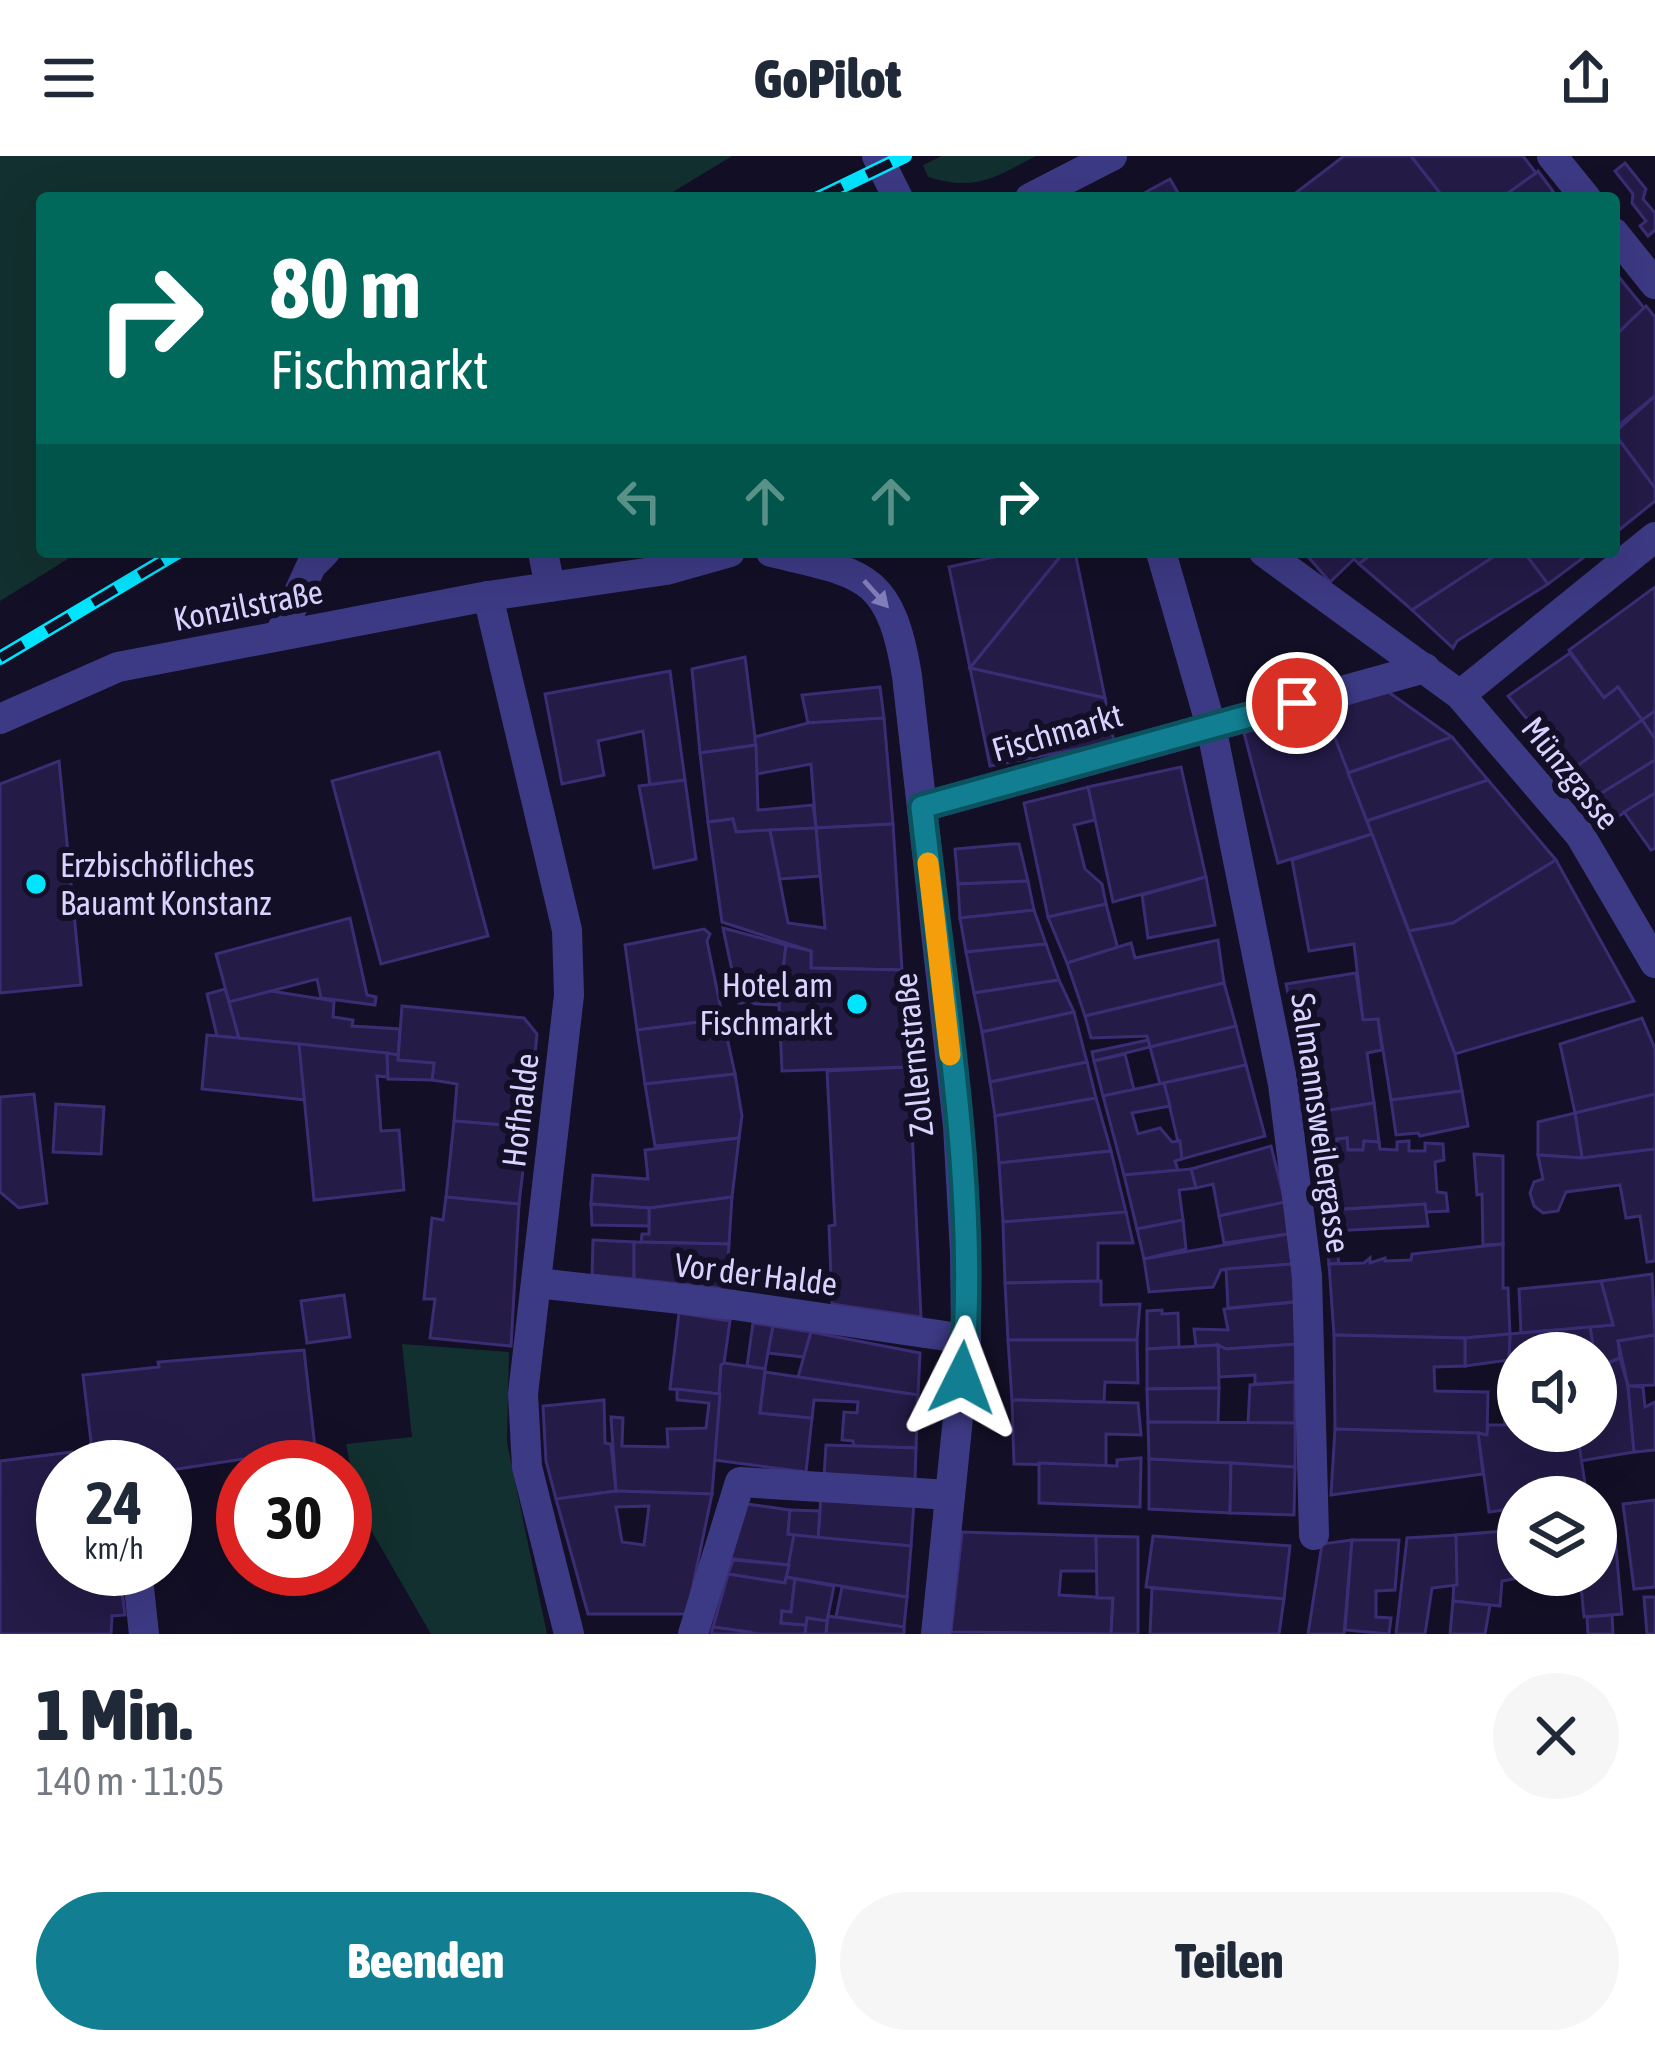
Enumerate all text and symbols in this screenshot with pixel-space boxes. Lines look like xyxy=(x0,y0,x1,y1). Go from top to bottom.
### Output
icon: menu xyxy=(36,45,102,111)
icon: share xyxy=(1553,45,1619,111)
text: GoPilot xyxy=(754,48,901,109)
icon: right xyxy=(72,240,228,396)
text: 80 m xyxy=(270,240,421,336)
text: Fischmarkt xyxy=(270,339,489,400)
icon: left xyxy=(606,468,672,534)
icon: ahead xyxy=(732,468,798,534)
icon: ahead xyxy=(858,468,924,534)
icon: right xyxy=(984,468,1050,534)
street label: Konzilstraße xyxy=(170,572,326,638)
one-way arrow xyxy=(862,579,889,608)
pin xyxy=(1246,652,1348,754)
icon: arrive xyxy=(1264,670,1330,736)
street label: Fischmarkt xyxy=(988,695,1126,769)
street label: Münzgasse xyxy=(1514,709,1628,837)
place label: Erzbischöfliches Bauamt Konstanz xyxy=(60,846,272,922)
marker: Erzbischöfliches Bauamt Konstanz xyxy=(23,871,49,897)
place label: Hotel am Fischmarkt xyxy=(699,966,833,1042)
street label: Zollernstraße xyxy=(886,971,940,1139)
marker: Hotel am Fischmarkt xyxy=(844,991,870,1017)
street label: Salmannsweilergasse xyxy=(1284,991,1358,1255)
street label: Hofhalde xyxy=(494,1051,546,1169)
street label: Vor der Halde xyxy=(673,1245,839,1303)
position arrow xyxy=(899,1315,1025,1441)
map controls xyxy=(1497,1332,1617,1596)
button: sound xyxy=(1497,1332,1617,1452)
speed limit sign: 30 xyxy=(216,1440,372,1596)
text: 24 xyxy=(86,1468,142,1537)
button: layers xyxy=(1497,1476,1617,1596)
text: km/h xyxy=(84,1531,144,1565)
text: 1 Min. xyxy=(36,1673,192,1755)
button: close xyxy=(1493,1673,1619,1799)
text: 140 m · 11:05 xyxy=(36,1759,225,1803)
button: Beenden xyxy=(36,1892,816,2030)
button: Teilen xyxy=(840,1892,1619,2030)

